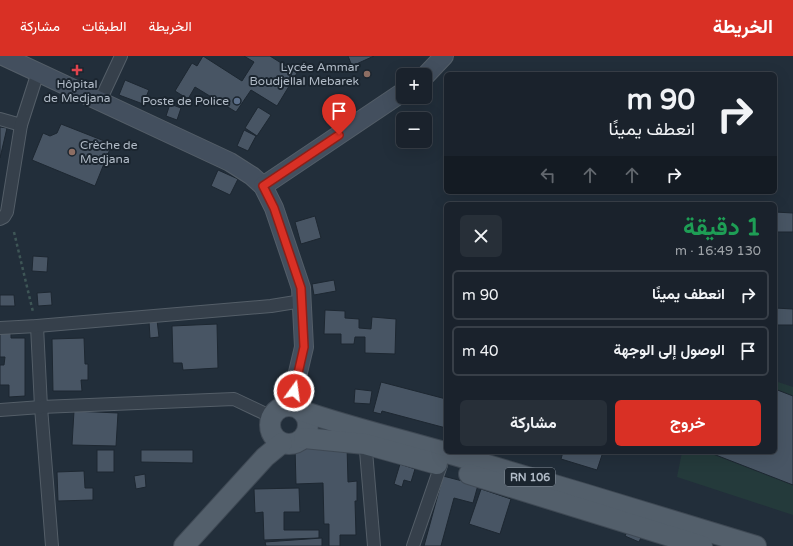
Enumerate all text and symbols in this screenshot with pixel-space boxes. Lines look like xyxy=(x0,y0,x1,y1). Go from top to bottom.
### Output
text: الخريطة xyxy=(713,16,773,38)
text: مشاركة xyxy=(20,18,60,35)
text: الطبقات xyxy=(82,18,126,35)
text: الخريطة xyxy=(148,18,192,35)
place label: Lycée Ammar Boudjellal Mebarek xyxy=(250,60,359,88)
marker: Hôpital de Medjana xyxy=(71,64,83,76)
map controls xyxy=(396,68,432,148)
button: + xyxy=(396,68,432,104)
marker: Lycée Ammar Boudjellal Mebarek xyxy=(362,69,372,79)
place label: Hôpital de Medjana xyxy=(43,77,111,105)
text: 90 m xyxy=(627,83,695,117)
icon: right xyxy=(709,88,761,140)
place label: Poste de Police xyxy=(142,94,229,108)
pin xyxy=(322,94,356,135)
marker: Poste de Police xyxy=(232,96,242,106)
icon: arrive xyxy=(328,100,350,122)
button: − xyxy=(396,112,432,148)
text: انعطف يمينًا xyxy=(609,118,695,140)
place label: Crèche de Medjana xyxy=(80,138,138,166)
marker: Crèche de Medjana xyxy=(67,147,77,157)
icon: left xyxy=(537,164,559,186)
icon: ahead xyxy=(579,164,601,186)
icon: ahead xyxy=(621,164,643,186)
icon: right xyxy=(663,164,685,186)
text: 1 دقيقة xyxy=(683,213,761,242)
button: close xyxy=(460,215,502,257)
text: 130 m · 16:49 xyxy=(675,243,761,259)
icon: right xyxy=(737,284,759,306)
text: انعطف يمينًا xyxy=(652,285,725,303)
text: 90 m xyxy=(462,286,499,304)
icon: arrive xyxy=(737,340,759,362)
text: الوصول إلى الوجهة xyxy=(614,341,725,359)
text: 40 m xyxy=(462,342,499,360)
position arrow xyxy=(273,370,315,412)
button: مشاركة xyxy=(460,400,607,446)
button: خروج xyxy=(615,400,761,446)
road number: RN 106 xyxy=(505,468,555,486)

